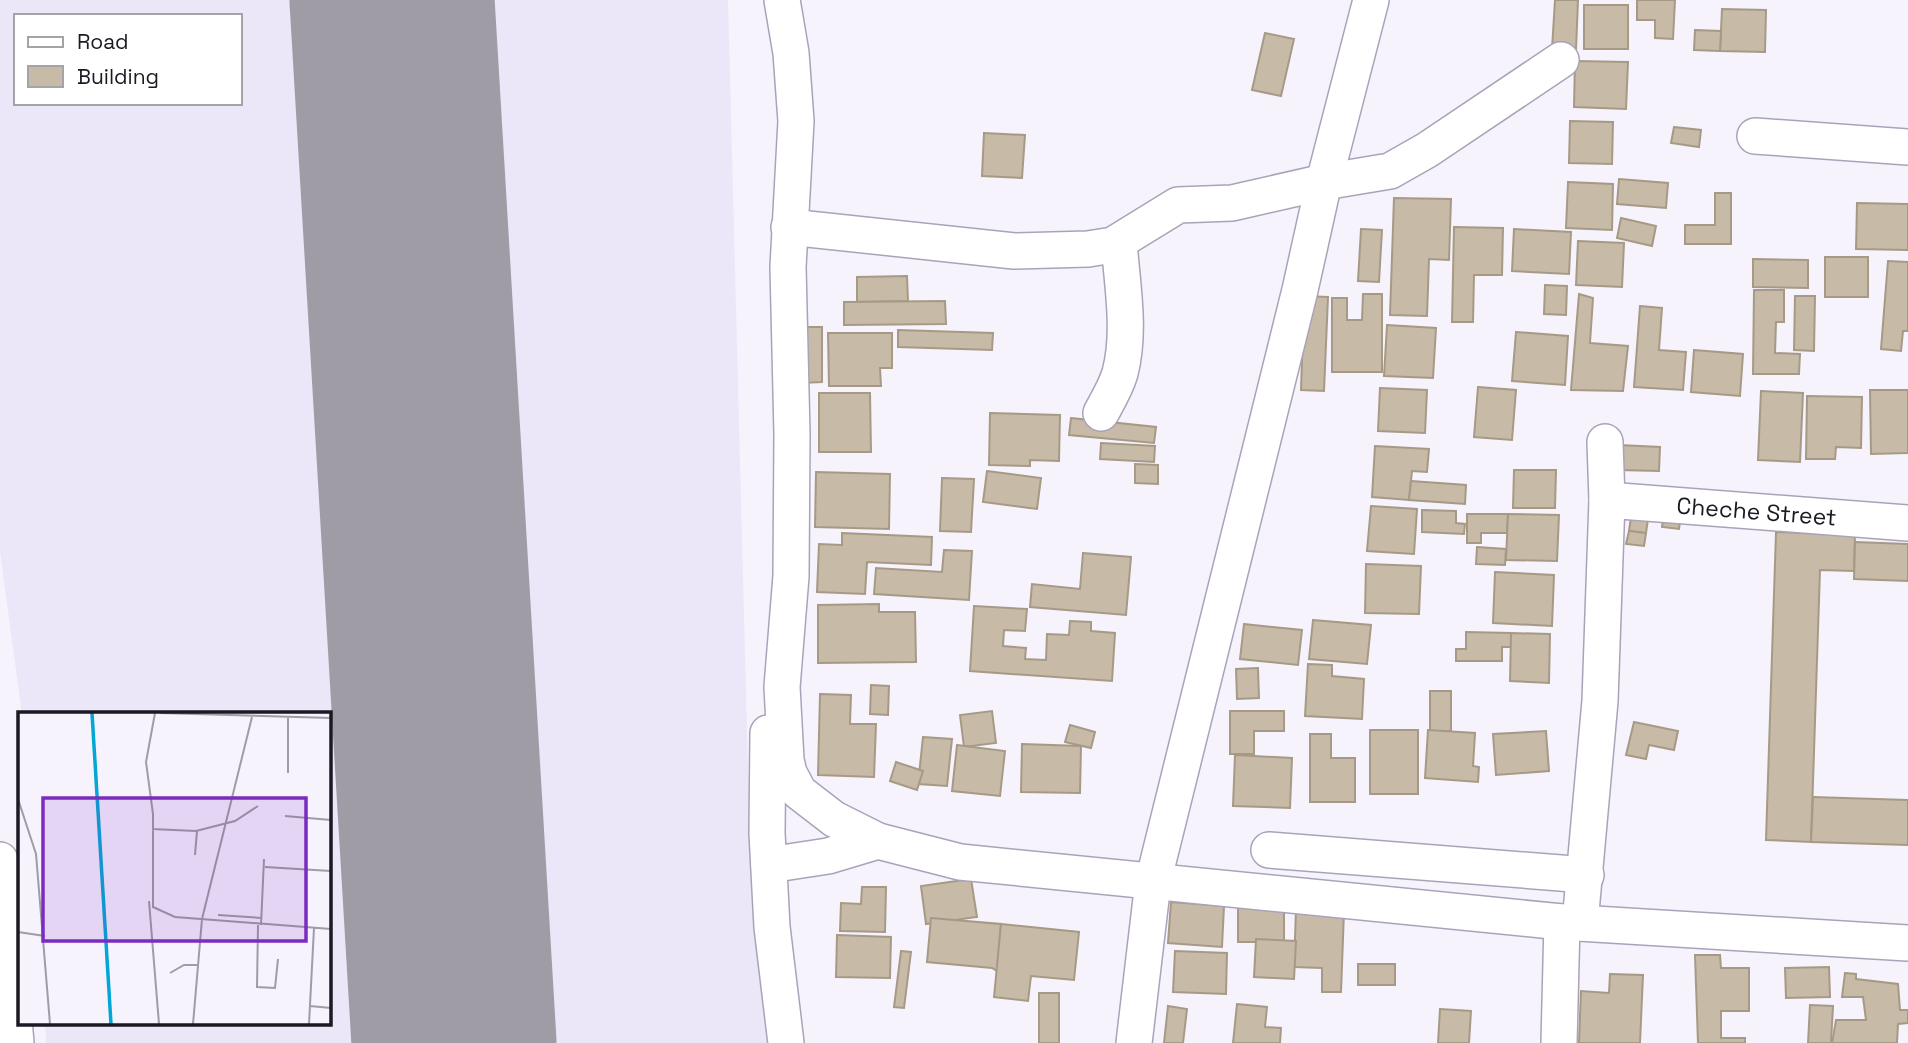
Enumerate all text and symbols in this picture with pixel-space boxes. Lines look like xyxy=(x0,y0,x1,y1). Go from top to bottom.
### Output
legend xyxy=(14,14,242,105)
text: Road xyxy=(77,28,129,55)
text: Building xyxy=(77,63,159,90)
street label: Cheche Street xyxy=(1676,490,1838,532)
inset map xyxy=(18,712,331,1026)

